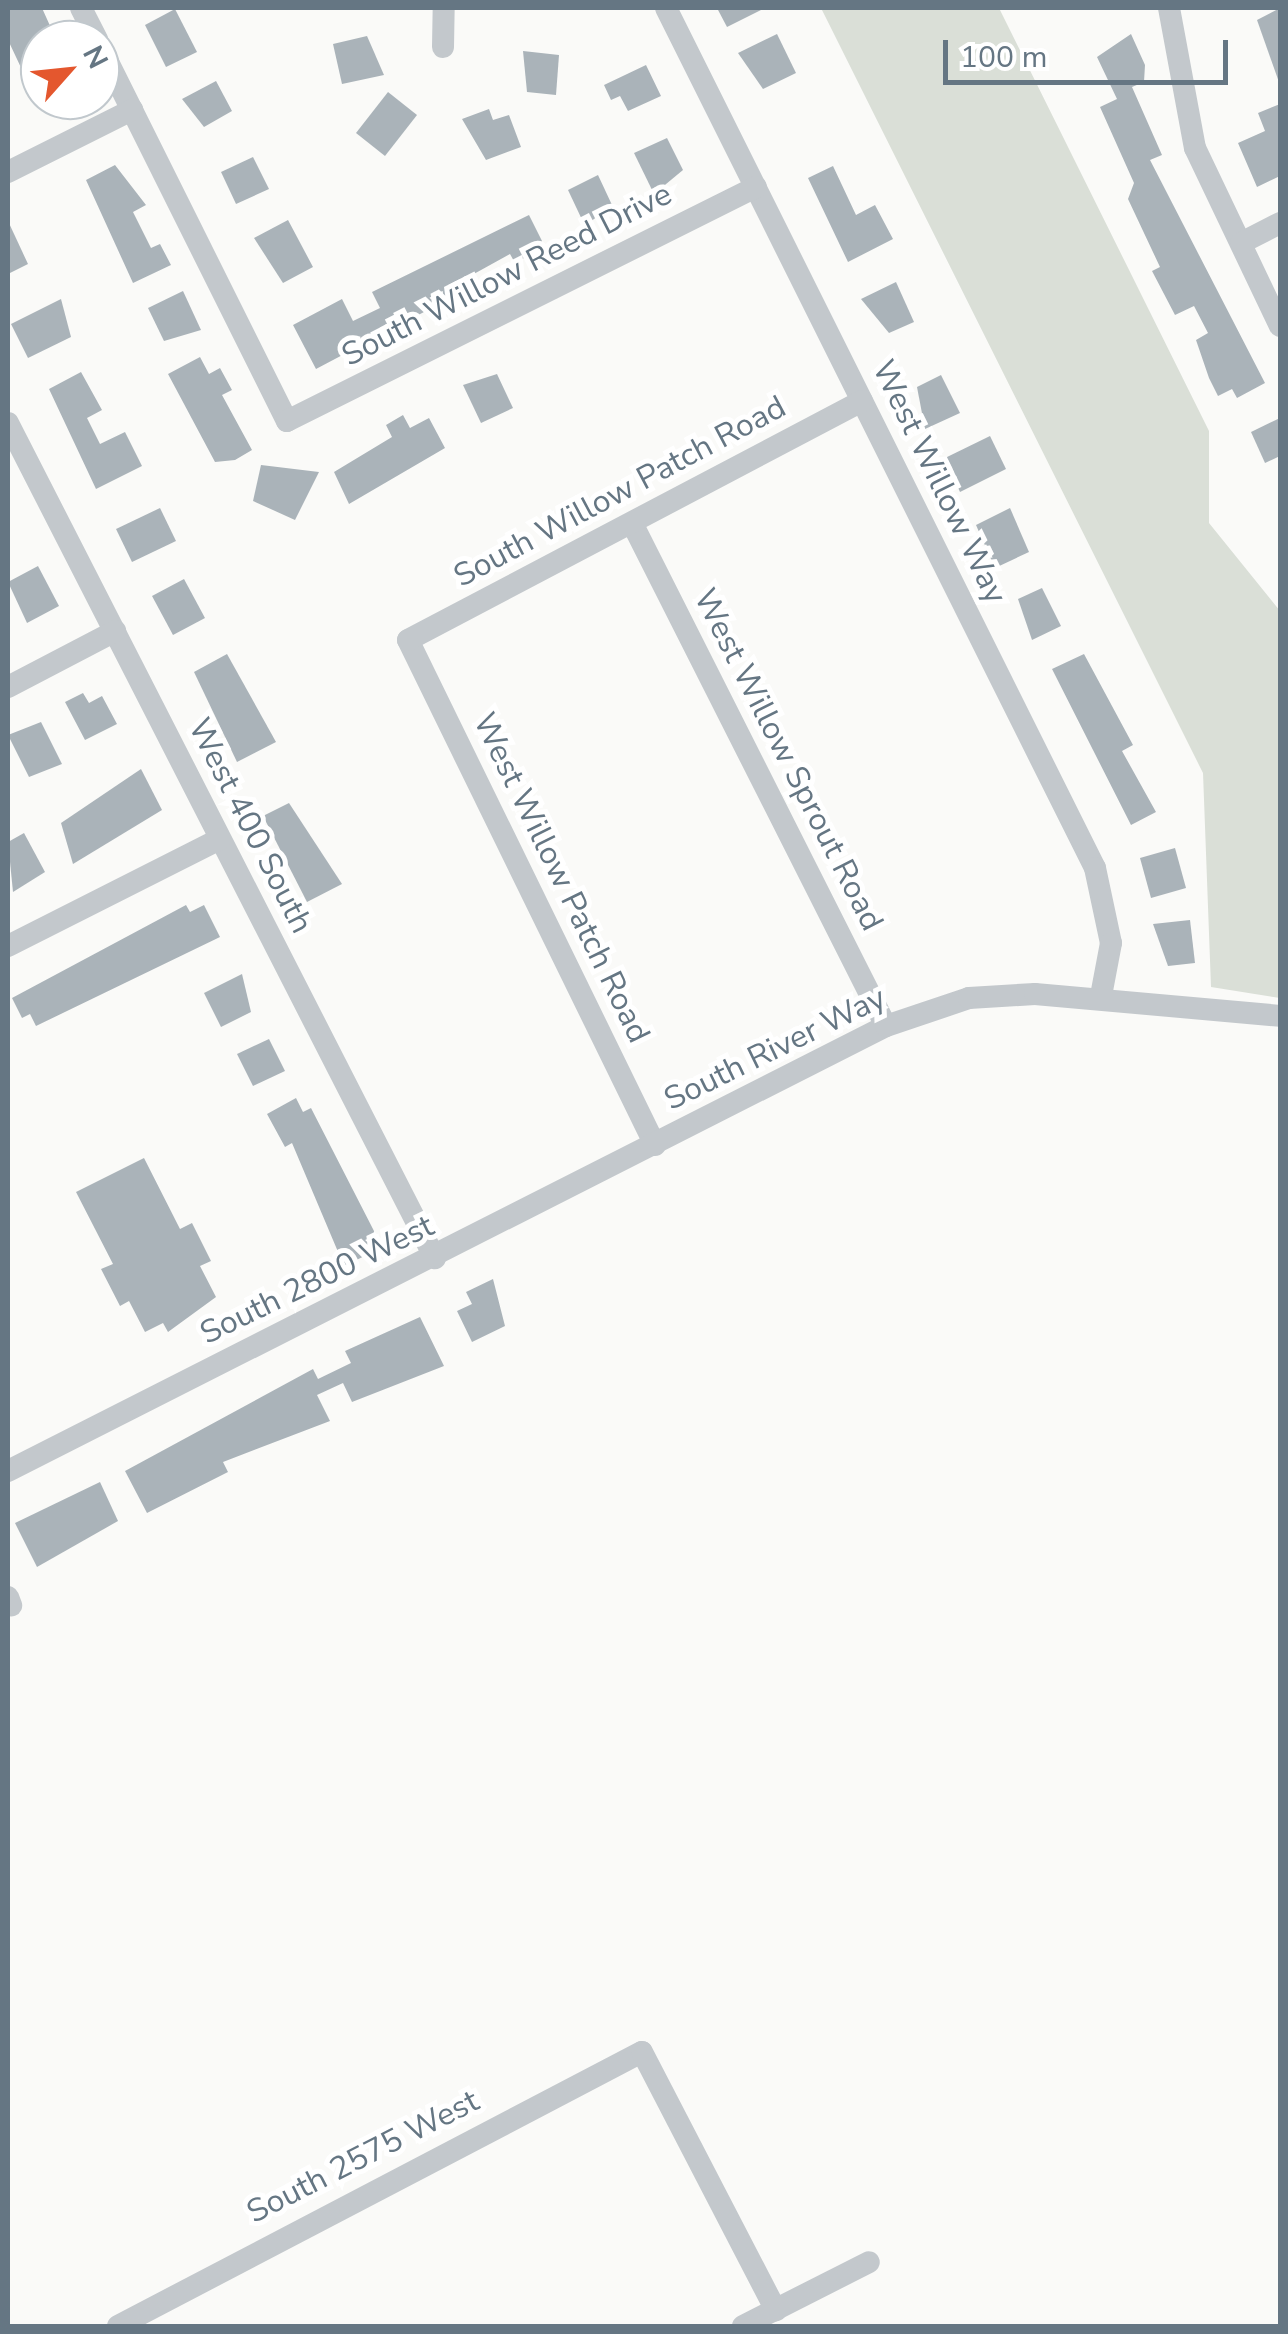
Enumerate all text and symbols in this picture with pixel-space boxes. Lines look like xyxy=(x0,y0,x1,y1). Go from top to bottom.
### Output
north arrow xyxy=(20,20,120,120)
scale bar xyxy=(948,20,1233,82)
text: 100 m xyxy=(960,37,1047,78)
text: N xyxy=(73,39,117,75)
street label: South Willow Reed Drive xyxy=(336,175,678,375)
street label: West Willow Way xyxy=(863,354,1015,610)
street label: South Willow Patch Road xyxy=(448,388,792,596)
street label: West Willow Sprout Road xyxy=(685,583,891,937)
street label: West Willow Patch Road xyxy=(464,707,658,1049)
street label: West 400 South xyxy=(179,712,321,940)
street label: South River Way xyxy=(658,979,892,1119)
street label: South 2800 West xyxy=(194,1207,440,1353)
street label: South 2575 West xyxy=(241,2082,485,2232)

